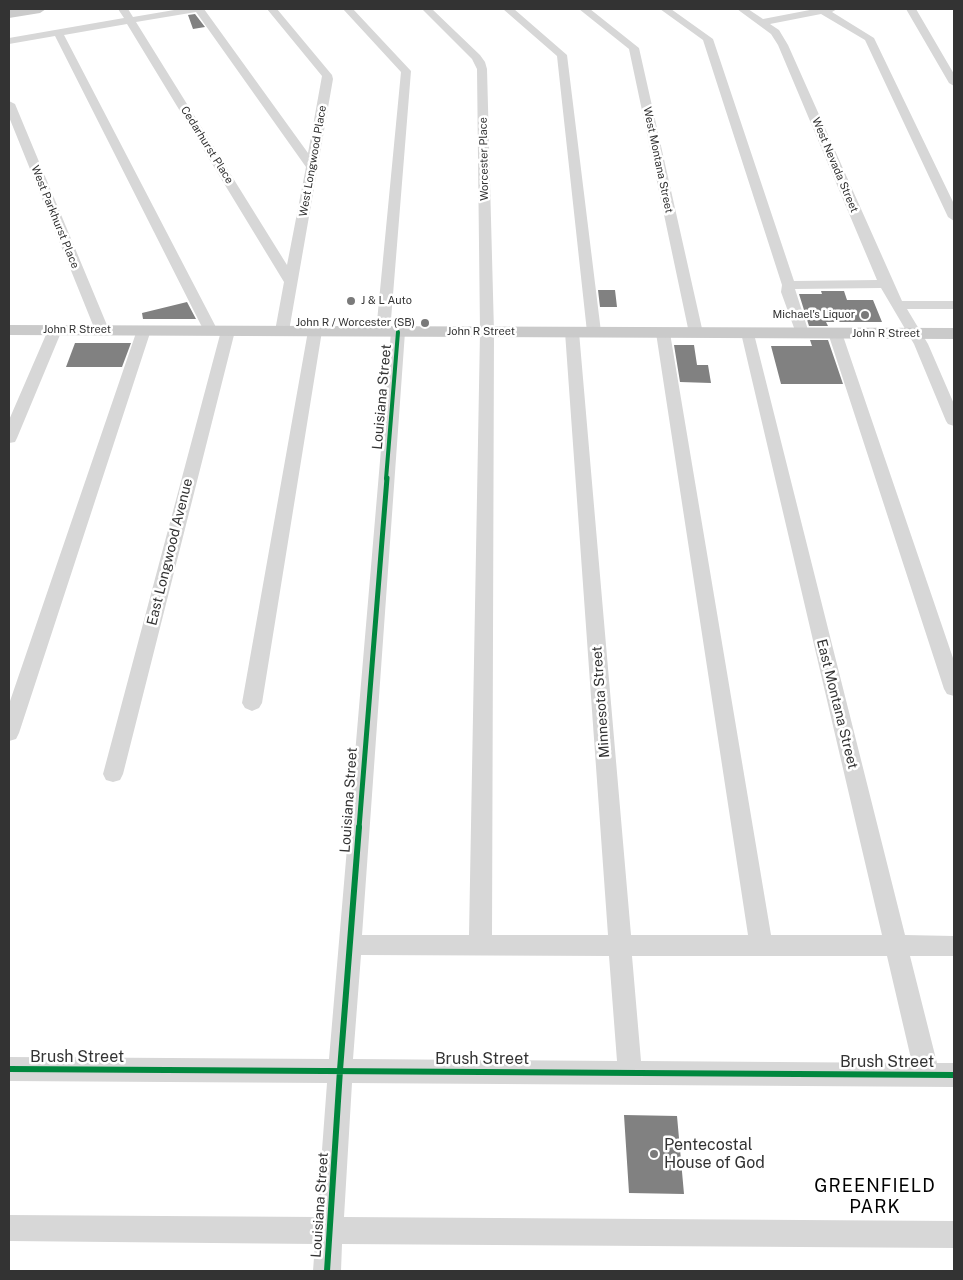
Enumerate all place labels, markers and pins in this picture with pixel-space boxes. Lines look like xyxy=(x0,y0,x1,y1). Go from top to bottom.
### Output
place label: J & L Auto xyxy=(361,294,412,308)
marker: J & L Auto xyxy=(345,295,357,307)
place label: Michael's Liquor xyxy=(772,308,855,322)
marker: Michael's Liquor xyxy=(859,309,871,321)
place label: John R / Worcester (SB) xyxy=(296,316,415,330)
marker: John R / Worcester (SB) xyxy=(419,317,431,329)
place label: Pentecostal House of God xyxy=(664,1135,765,1173)
marker: Pentecostal House of God xyxy=(648,1148,660,1160)

